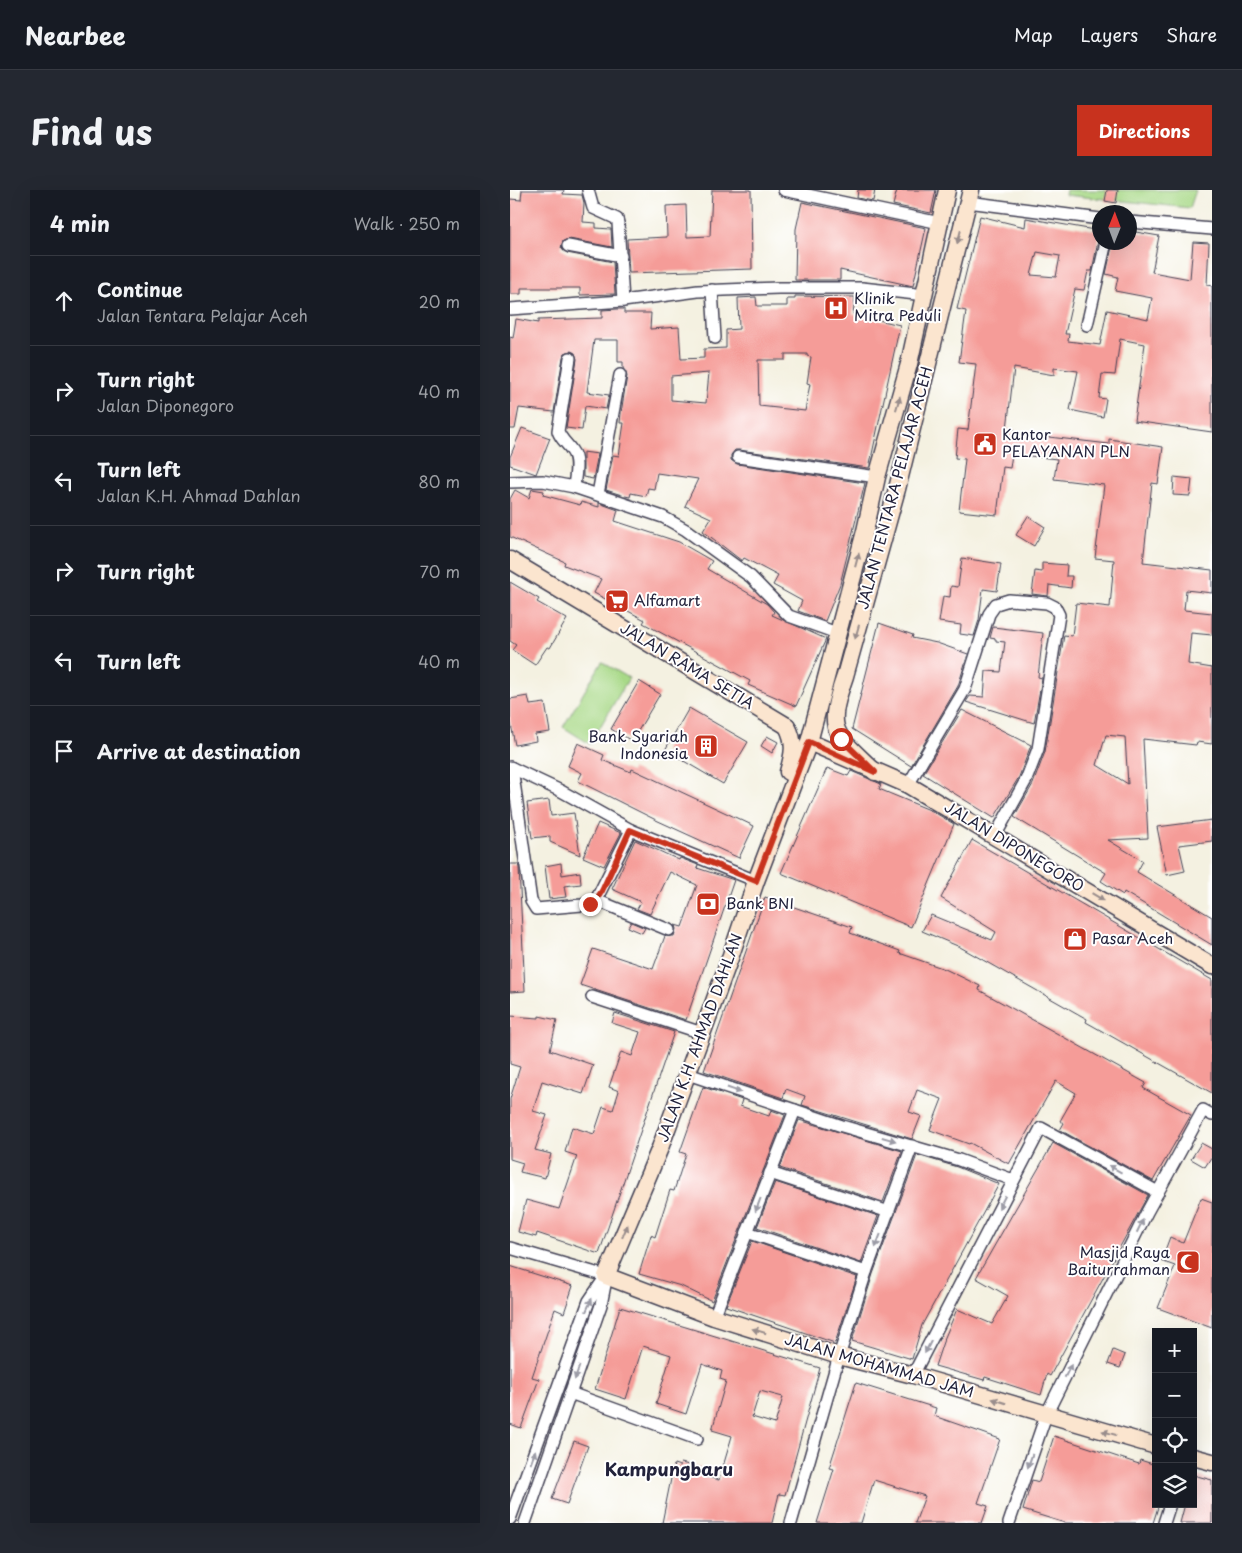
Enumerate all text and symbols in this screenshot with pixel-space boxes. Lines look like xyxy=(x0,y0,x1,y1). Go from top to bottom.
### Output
text: Nearbee xyxy=(25,17,126,53)
text: Map xyxy=(1014,21,1053,48)
text: Layers xyxy=(1081,21,1138,48)
text: Share xyxy=(1166,21,1217,48)
text: Find us xyxy=(30,104,152,157)
button: Directions xyxy=(1077,105,1212,156)
north arrow xyxy=(1092,205,1137,250)
text: 4 min xyxy=(50,207,110,239)
text: Walk · 250 m xyxy=(354,211,460,235)
one-way arrow xyxy=(955,230,963,245)
text: Continue xyxy=(97,275,183,303)
place label: Klinik Mitra Peduli xyxy=(854,286,941,326)
icon: ahead xyxy=(50,287,78,315)
text: 20 m xyxy=(419,289,460,313)
hospital icon: Klinik Mitra Peduli xyxy=(823,295,849,321)
text: Jalan Tentara Pelajar Aceh xyxy=(97,303,308,327)
street label: JALAN TENTARA PELAJAR ACEH xyxy=(850,364,937,612)
text: Turn right xyxy=(97,365,195,393)
icon: right xyxy=(50,377,78,405)
text: 40 m xyxy=(418,379,460,403)
text: Jalan Diponegoro xyxy=(97,393,234,417)
one-way arrow xyxy=(894,395,902,410)
place label: Kantor PELAYANAN PLN xyxy=(1002,422,1130,462)
public building icon: Kantor PELAYANAN PLN xyxy=(972,431,998,457)
text: Turn left xyxy=(97,455,181,483)
icon: left xyxy=(50,467,78,495)
text: 80 m xyxy=(418,469,460,493)
text: Jalan K.H. Ahmad Dahlan xyxy=(97,483,301,507)
one-way arrow xyxy=(854,552,862,567)
icon: right xyxy=(50,557,78,585)
text: Turn right xyxy=(97,557,195,585)
text: 70 m xyxy=(420,559,460,583)
supermarket icon: Alfamart xyxy=(604,588,630,614)
place label: Alfamart xyxy=(634,588,701,611)
street label: JALAN RAMA SETIA xyxy=(616,615,759,714)
one-way arrow xyxy=(853,624,861,639)
icon: left xyxy=(50,647,78,675)
text: Turn left xyxy=(97,647,181,675)
text: 40 m xyxy=(418,649,460,673)
place label: Bank Syariah Indonesia xyxy=(588,724,689,764)
route start xyxy=(830,728,853,751)
building icon: Bank Syariah Indonesia xyxy=(693,733,719,759)
icon: arrive xyxy=(50,737,78,765)
text: Arrive at destination xyxy=(97,737,301,765)
street label: JALAN DIPONEGORO xyxy=(940,795,1089,897)
bank icon: Bank BNI xyxy=(695,891,721,917)
place label: Bank BNI xyxy=(726,891,794,914)
route end xyxy=(579,893,602,916)
one-way arrow xyxy=(1092,893,1105,902)
shop icon: Pasar Aceh xyxy=(1062,926,1088,952)
place label: Pasar Aceh xyxy=(1092,926,1173,949)
street label: JALAN K.H. AHMAD DAHLAN xyxy=(650,930,747,1145)
one-way arrow xyxy=(727,1086,742,1094)
one-way arrow xyxy=(881,1135,896,1143)
one-way arrow xyxy=(1108,1165,1122,1173)
one-way arrow xyxy=(998,1195,1006,1209)
one-way arrow xyxy=(753,1197,761,1212)
one-way arrow xyxy=(1136,1219,1144,1233)
one-way arrow xyxy=(622,1224,630,1238)
one-way arrow xyxy=(874,1234,882,1249)
place label: Masjid Raya Baiturrahman xyxy=(1067,1240,1171,1280)
mosque icon: Masjid Raya Baiturrahman xyxy=(1175,1249,1201,1275)
one-way arrow xyxy=(585,1298,593,1312)
one-way arrow xyxy=(752,1327,767,1335)
street label: JALAN MOHAMMAD JAM xyxy=(782,1327,977,1403)
map controls xyxy=(1152,1328,1197,1508)
button: + xyxy=(1152,1328,1197,1373)
one-way arrow xyxy=(924,1339,932,1354)
one-way arrow xyxy=(1064,1364,1072,1378)
one-way arrow xyxy=(573,1366,581,1381)
button: − xyxy=(1152,1373,1197,1418)
one-way arrow xyxy=(992,1396,1007,1404)
button: locate xyxy=(1152,1418,1197,1463)
one-way arrow xyxy=(1101,1428,1116,1436)
one-way arrow xyxy=(529,1449,537,1464)
one-way arrow xyxy=(1026,1454,1034,1469)
district label: Kampungbaru xyxy=(605,1455,733,1482)
button: layers xyxy=(1152,1463,1197,1508)

